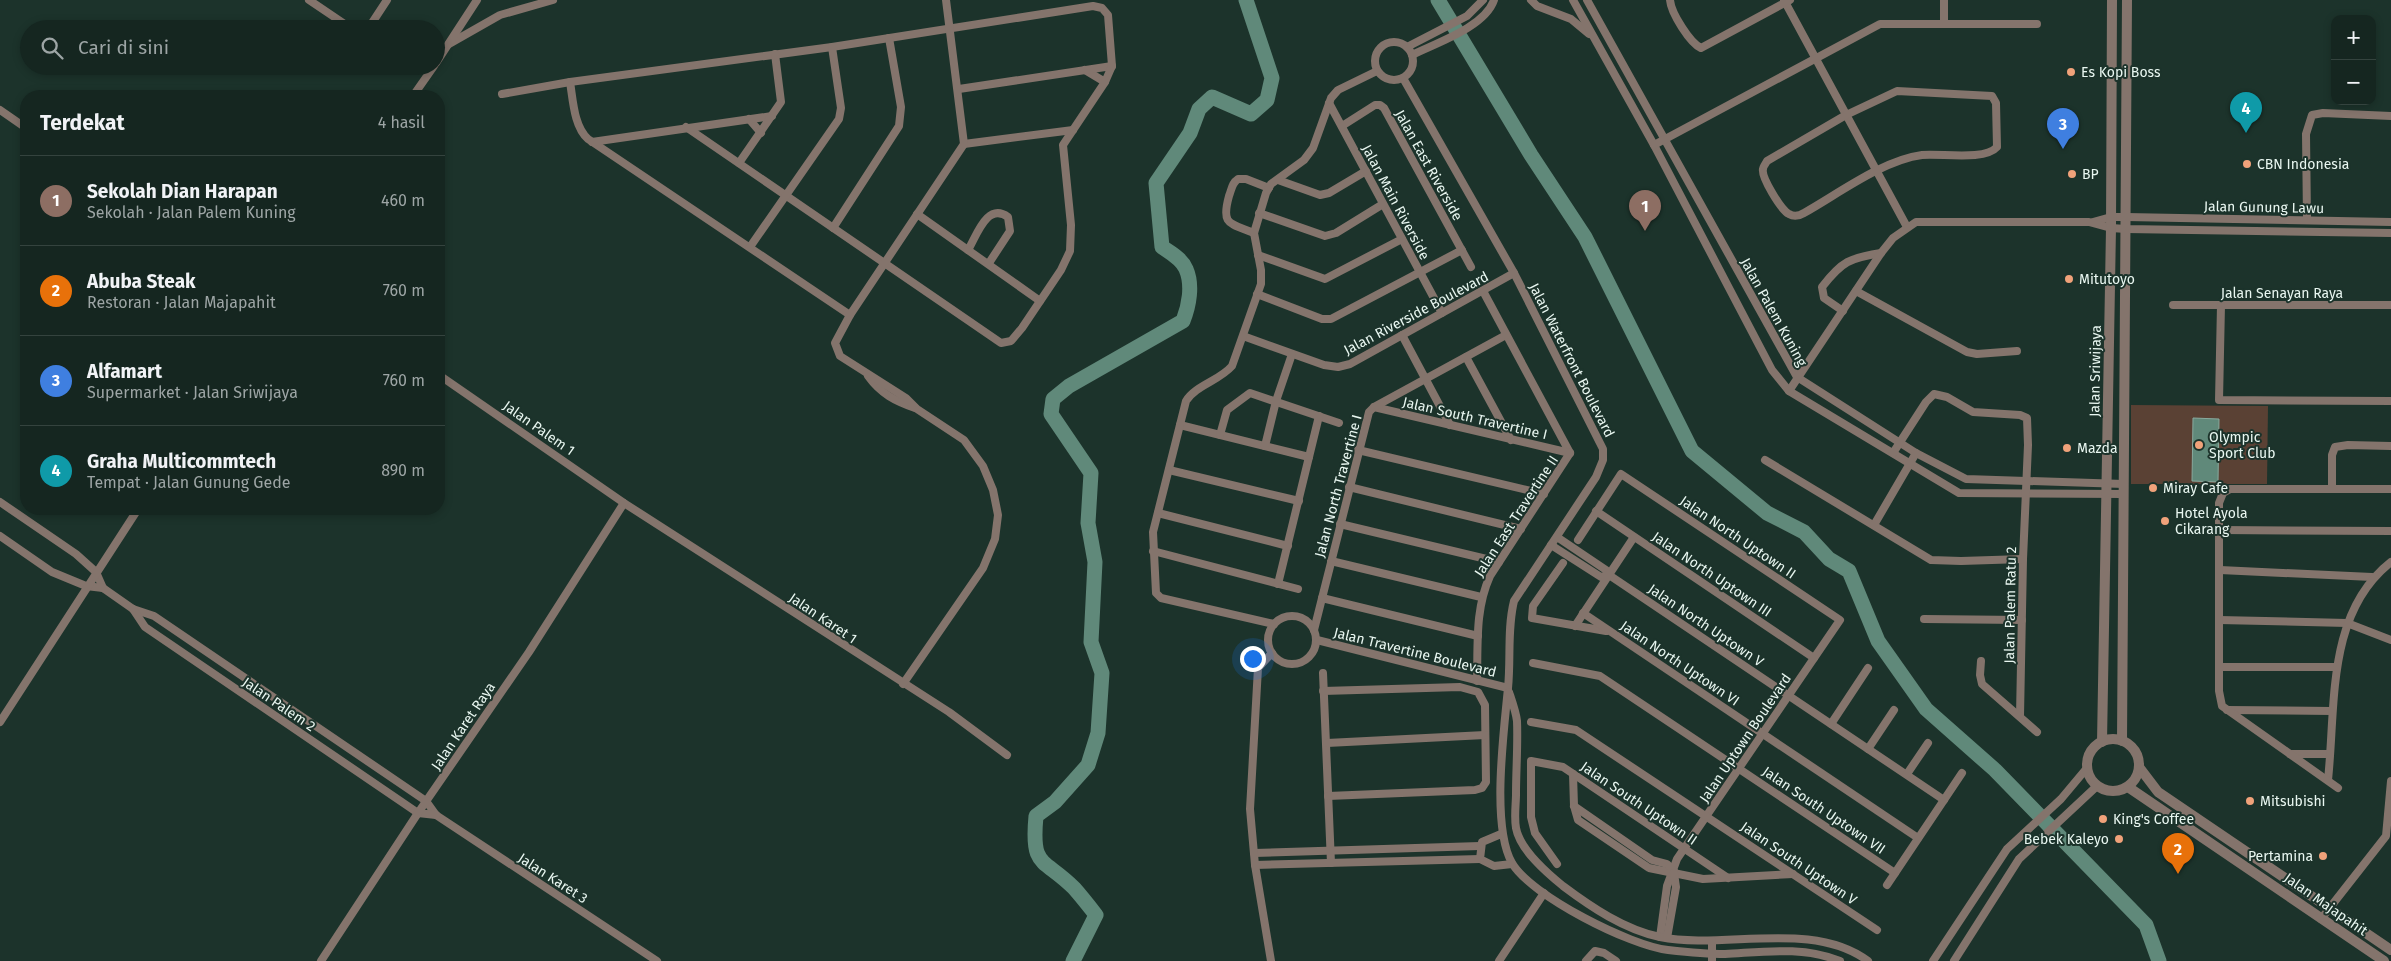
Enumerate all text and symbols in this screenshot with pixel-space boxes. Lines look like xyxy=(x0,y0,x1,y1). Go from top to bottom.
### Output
map controls xyxy=(2331,15,2376,105)
button: + xyxy=(2331,15,2376,60)
search box xyxy=(20,20,445,75)
icon: search xyxy=(38,34,66,62)
text: Cari di sini xyxy=(78,36,169,59)
button: − xyxy=(2331,60,2376,105)
place label: Es Kopi Boss xyxy=(2081,64,2161,81)
marker: Es Kopi Boss xyxy=(2065,66,2077,78)
pin: 4 xyxy=(2230,92,2262,133)
street label: Jalan East Riverside xyxy=(1391,107,1466,224)
pin: 3 xyxy=(2047,108,2079,149)
text: Terdekat xyxy=(40,110,125,136)
text: 4 hasil xyxy=(378,113,425,132)
street label: Jalan Main Riverside xyxy=(1358,142,1433,263)
place label: CBN Indonesia xyxy=(2257,156,2349,173)
marker: CBN Indonesia xyxy=(2241,158,2253,170)
place label: BP xyxy=(2082,166,2099,183)
marker: BP xyxy=(2066,168,2078,180)
text: Sekolah Dian Harapan xyxy=(87,180,278,203)
pin: 1 xyxy=(1629,190,1661,231)
text: 1 xyxy=(52,191,60,210)
text: 460 m xyxy=(381,191,425,210)
street label: Jalan Gunung Lawu xyxy=(2204,198,2324,217)
text: Sekolah · Jalan Palem Kuning xyxy=(87,203,296,222)
street label: Jalan Palem Kuning xyxy=(1737,255,1811,370)
street label: Jalan Riverside Boulevard xyxy=(1341,268,1492,359)
text: Abuba Steak xyxy=(87,270,196,293)
place label: Mitutoyo xyxy=(2079,271,2135,288)
marker: Mitutoyo xyxy=(2063,273,2075,285)
street label: Jalan Waterfront Boulevard xyxy=(1525,280,1618,440)
text: 2 xyxy=(52,281,60,300)
text: 760 m xyxy=(383,281,425,300)
street label: Jalan Senayan Raya xyxy=(2221,285,2343,302)
text: Restoran · Jalan Majapahit xyxy=(87,293,276,312)
street label: Jalan Sriwijaya xyxy=(2086,325,2105,417)
text: Alfamart xyxy=(87,360,162,383)
text: 3 xyxy=(52,371,60,390)
text: 760 m xyxy=(383,371,425,390)
text: Supermarket · Jalan Sriwijaya xyxy=(87,383,298,402)
street label: Jalan South Travertine I xyxy=(1401,394,1549,443)
street label: Jalan Palem 1 xyxy=(500,397,578,459)
street label: Jalan North Travertine I xyxy=(1311,413,1366,559)
place label: Olympic Sport Club xyxy=(2209,429,2276,462)
marker: Olympic Sport Club xyxy=(2193,439,2205,451)
place label: Mazda xyxy=(2077,440,2118,457)
marker: Mazda xyxy=(2061,442,2073,454)
text: Graha Multicommtech xyxy=(87,450,276,473)
street label: Jalan East Travertine II xyxy=(1471,452,1562,580)
text: 4 xyxy=(51,461,61,480)
text: 890 m xyxy=(381,461,425,480)
text: Tempat · Jalan Gunung Gede xyxy=(87,473,290,492)
place label: Miray Cafe xyxy=(2163,480,2228,497)
marker: Miray Cafe xyxy=(2147,482,2159,494)
street label: Jalan North Uptown II xyxy=(1676,492,1799,583)
place label: Hotel Ayola Cikarang xyxy=(2175,505,2248,538)
marker: Hotel Ayola Cikarang xyxy=(2159,515,2171,527)
street label: Jalan North Uptown III xyxy=(1649,528,1775,621)
street label: Jalan Palem Ratu 2 xyxy=(2001,546,2020,664)
street label: Jalan North Uptown V xyxy=(1645,580,1767,671)
street label: Jalan Karet 1 xyxy=(785,589,860,647)
street label: Jalan North Uptown VI xyxy=(1617,617,1742,710)
street label: Jalan Travertine Boulevard xyxy=(1332,624,1498,681)
your location xyxy=(1240,646,1266,672)
street label: Jalan Uptown Boulevard xyxy=(1696,671,1795,806)
street label: Jalan Palem 2 xyxy=(239,674,319,735)
street label: Jalan Karet Raya xyxy=(428,679,499,774)
street label: Jalan South Uptown II xyxy=(1577,758,1700,849)
street label: Jalan South Uptown VII xyxy=(1759,763,1889,858)
place label: Mitsubishi xyxy=(2260,793,2326,810)
marker: Mitsubishi xyxy=(2244,795,2256,807)
place label: King's Coffee xyxy=(2113,811,2194,828)
marker: King's Coffee xyxy=(2097,813,2109,825)
street label: Jalan South Uptown V xyxy=(1737,818,1860,909)
place label: Bebek Kaleyo xyxy=(2024,831,2109,848)
marker: Bebek Kaleyo xyxy=(2113,833,2125,845)
pin: 2 xyxy=(2162,833,2194,874)
place label: Pertamina xyxy=(2248,848,2313,865)
street label: Jalan Karet 3 xyxy=(515,850,591,907)
marker: Pertamina xyxy=(2317,850,2329,862)
street label: Jalan Majapahit xyxy=(2281,869,2372,940)

